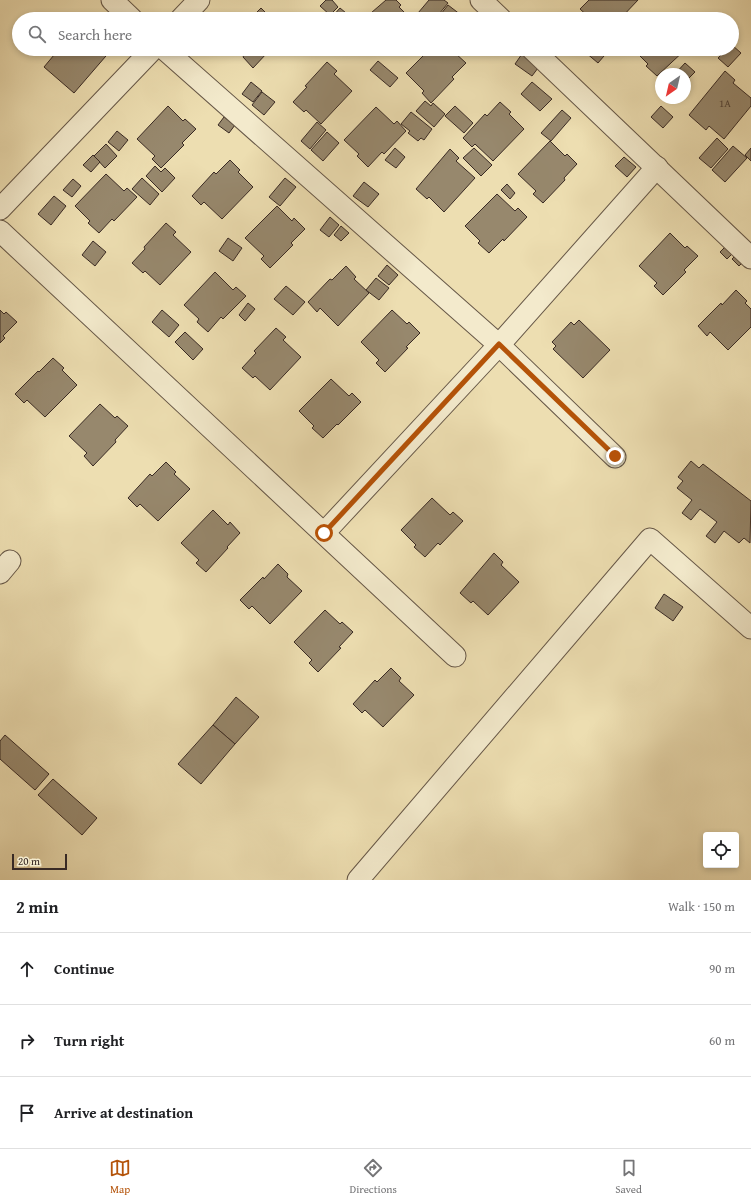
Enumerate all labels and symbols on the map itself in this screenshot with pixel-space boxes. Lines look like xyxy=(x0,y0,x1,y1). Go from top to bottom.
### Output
north arrow xyxy=(655,68,691,104)
house number: 1A xyxy=(719,95,731,111)
route end xyxy=(606,447,624,465)
route start xyxy=(315,524,333,542)
scale bar xyxy=(12,852,67,871)

